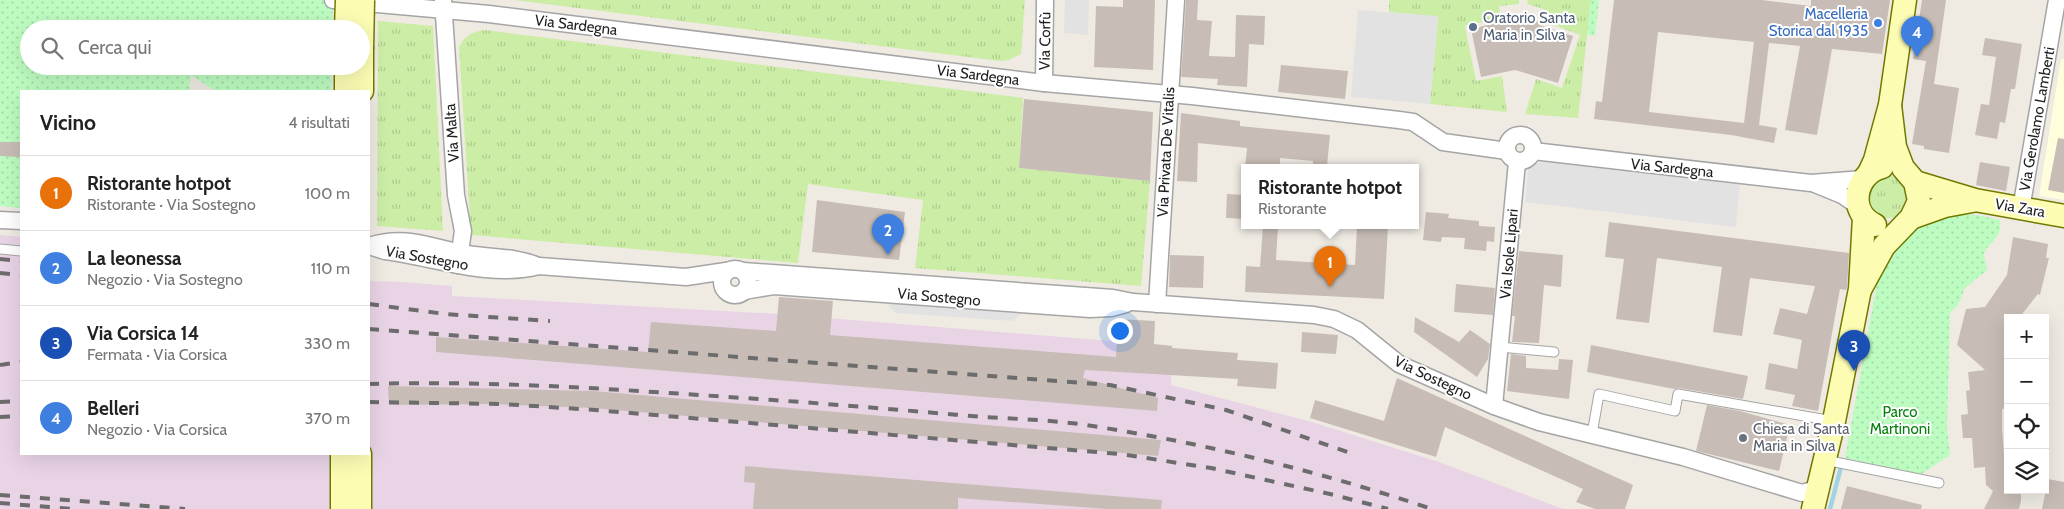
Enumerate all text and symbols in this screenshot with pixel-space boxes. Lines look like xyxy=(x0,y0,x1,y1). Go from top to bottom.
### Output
place label: Macelleria Storica dal 1935 xyxy=(1769,5,1869,40)
place label: Oratorio Santa Maria in Silva xyxy=(1483,9,1576,44)
street label: Via Sardegna xyxy=(534,11,619,39)
street label: Via Corfù xyxy=(1035,12,1055,70)
pin: 4 xyxy=(1901,16,1933,57)
marker: Macelleria Storica dal 1935 xyxy=(1872,17,1884,29)
search box xyxy=(20,20,370,75)
marker: Oratorio Santa Maria in Silva xyxy=(1467,21,1479,33)
icon: search xyxy=(38,34,66,62)
text: Cerca qui xyxy=(78,36,152,59)
street label: Via Gerolamo Lamberti xyxy=(2015,45,2059,193)
street label: Via Sardegna xyxy=(936,61,1021,89)
street label: Via Privata De Vitalis xyxy=(1154,87,1178,217)
street label: Via Malta xyxy=(441,102,463,163)
text: Vicino xyxy=(40,110,96,135)
text: 4 risultati xyxy=(288,113,350,132)
street label: Via Sardegna xyxy=(1630,155,1715,181)
popup xyxy=(1241,164,1419,229)
text: Ristorante hotpot xyxy=(87,172,231,195)
text: Ristorante hotpot xyxy=(1258,176,1402,199)
text: 1 xyxy=(53,184,59,203)
text: 100 m xyxy=(305,184,350,203)
text: Ristorante · Via Sostegno xyxy=(87,195,256,214)
street label: Via Zara xyxy=(1993,195,2047,221)
text: Ristorante xyxy=(1258,199,1327,218)
street label: Via Isole Lipari xyxy=(1496,208,1522,300)
pin: 2 xyxy=(872,214,904,255)
street label: Via Sostegno xyxy=(384,242,470,274)
pin: 1 xyxy=(1314,246,1346,287)
text: La leonessa xyxy=(87,247,182,270)
text: 2 xyxy=(52,259,60,278)
text: 110 m xyxy=(311,259,350,278)
text: Negozio · Via Sostegno xyxy=(87,270,243,289)
street label: Via Sostegno xyxy=(897,284,981,310)
map controls xyxy=(2004,314,2049,494)
button: + xyxy=(2004,314,2049,359)
your location xyxy=(1107,318,1133,344)
text: Via Corsica 14 xyxy=(87,322,199,345)
pin: 3 xyxy=(1838,330,1870,371)
text: 3 xyxy=(52,334,60,353)
text: 330 m xyxy=(304,334,350,353)
text: Fermata · Via Corsica xyxy=(87,345,227,364)
street label: Via Sostegno xyxy=(1391,352,1475,404)
button: − xyxy=(2004,359,2049,404)
text: Belleri xyxy=(87,397,139,420)
park label: Parco Martinoni xyxy=(1870,403,1930,438)
button: locate xyxy=(2004,404,2049,449)
text: 4 xyxy=(51,409,61,428)
text: 370 m xyxy=(305,409,350,428)
text: Negozio · Via Corsica xyxy=(87,420,227,439)
place label: Chiesa di Santa Maria in Silva xyxy=(1753,420,1850,455)
marker: Chiesa di Santa Maria in Silva xyxy=(1737,432,1749,444)
button: layers xyxy=(2004,449,2049,494)

